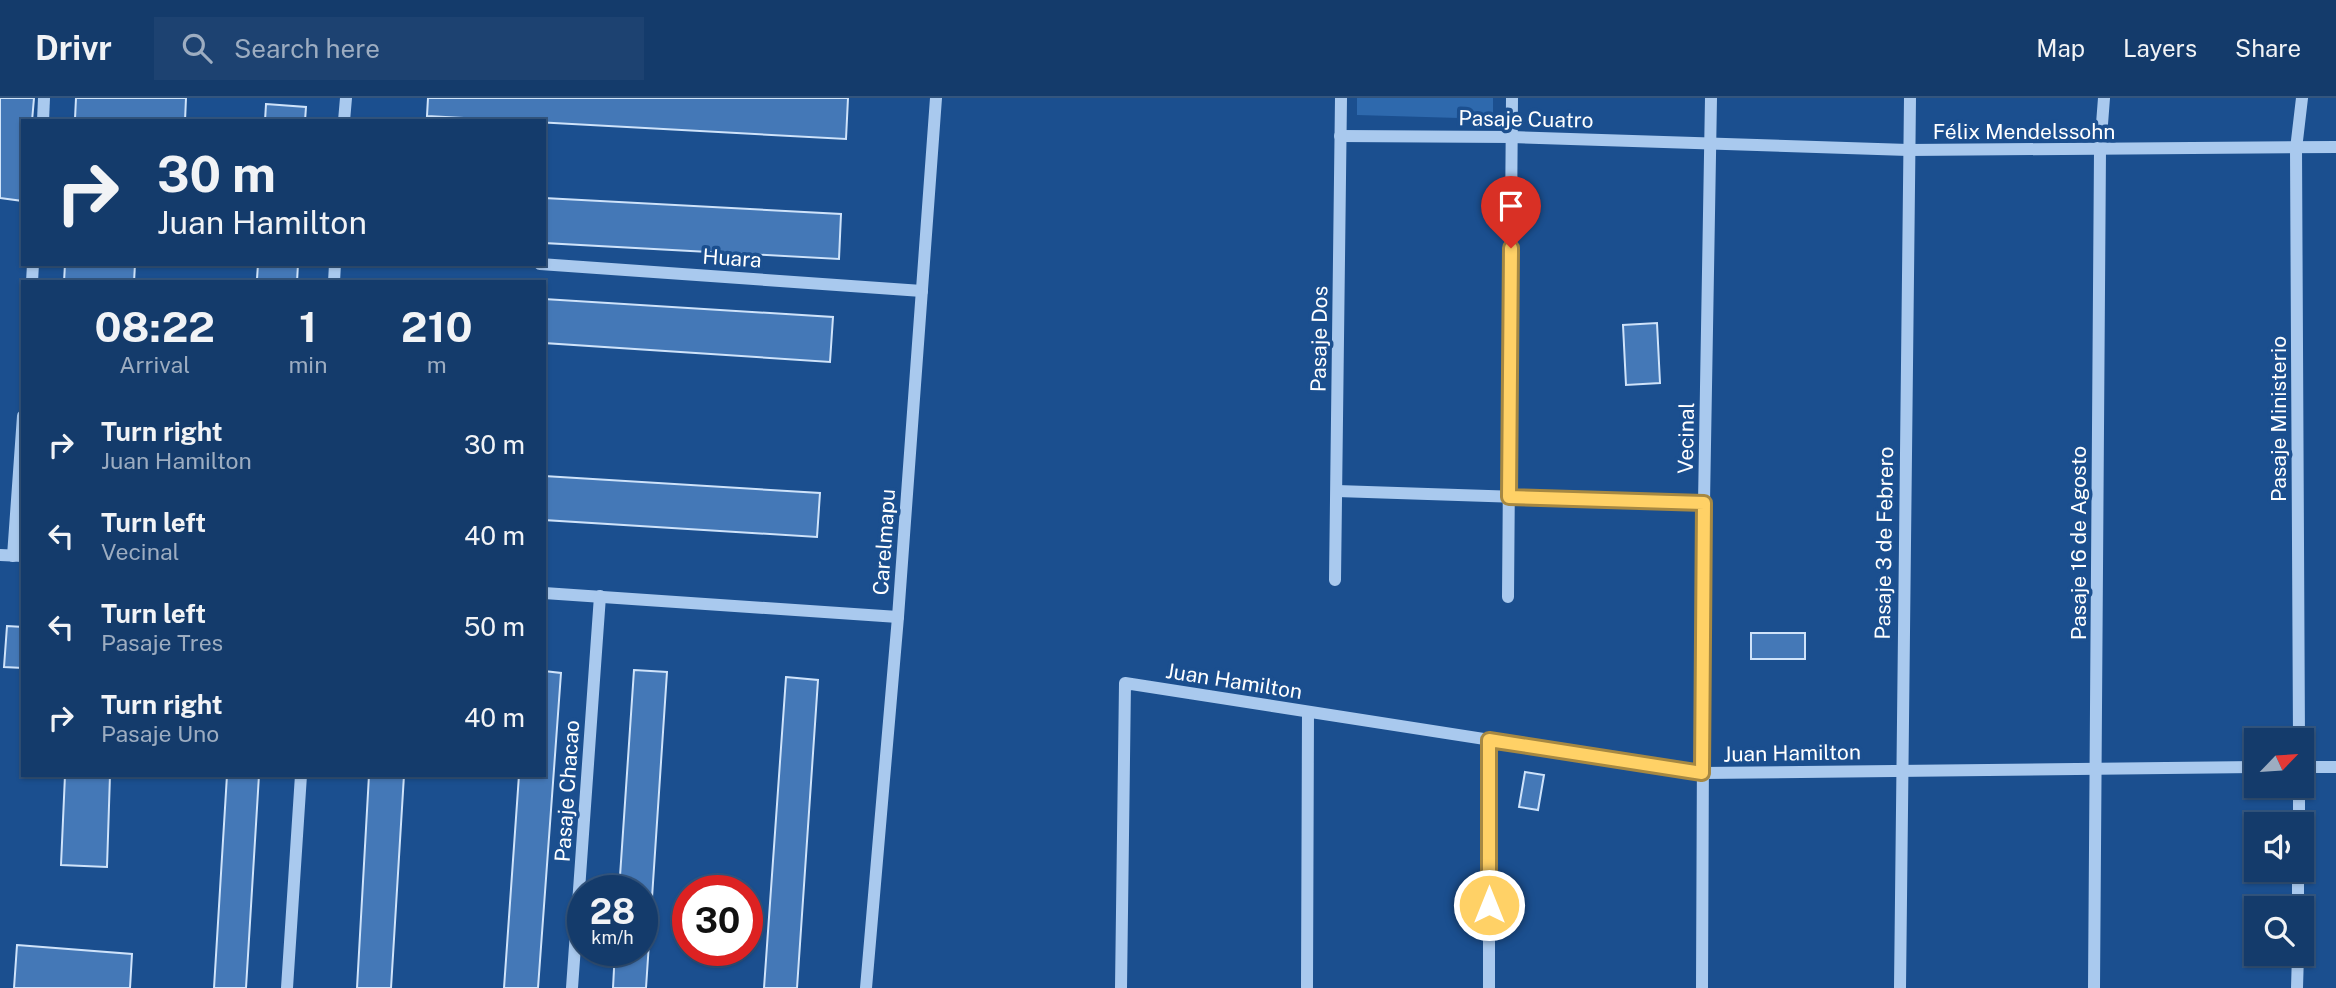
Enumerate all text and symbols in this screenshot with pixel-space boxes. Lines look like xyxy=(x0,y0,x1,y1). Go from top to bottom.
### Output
search box xyxy=(154,17,644,80)
text: Drivr xyxy=(35,29,112,67)
icon: search xyxy=(178,29,216,67)
text: Search here xyxy=(234,33,380,64)
text: Map xyxy=(2036,34,2085,62)
text: Layers xyxy=(2123,34,2197,62)
text: Share xyxy=(2235,34,2301,62)
street label: Pasaje Cuatro xyxy=(1458,105,1594,133)
street label: Félix Mendelssohn xyxy=(1933,119,2115,144)
text: 30 m xyxy=(157,145,276,203)
icon: right xyxy=(42,147,133,238)
pin xyxy=(1481,176,1541,248)
icon: arrive xyxy=(1492,187,1530,225)
text: Juan Hamilton xyxy=(157,204,367,241)
street label: Huara xyxy=(702,243,762,273)
street label: Pasaje Dos xyxy=(1306,286,1332,392)
text: 08:22 xyxy=(94,302,215,351)
text: 1 xyxy=(299,302,317,351)
text: 210 xyxy=(401,302,473,351)
street label: Pasaje Ministerio xyxy=(2266,336,2291,502)
text: Arrival xyxy=(119,351,190,378)
text: min xyxy=(288,351,327,378)
text: m xyxy=(427,351,447,378)
street label: Vecinal xyxy=(1673,402,1699,474)
text: Turn right xyxy=(101,416,223,447)
icon: right xyxy=(42,426,80,464)
text: 30 m xyxy=(464,429,525,460)
street label: Pasaje 3 de Febrero xyxy=(1870,446,1898,640)
street label: Pasaje 16 de Agosto xyxy=(2066,446,2091,640)
text: Juan Hamilton xyxy=(101,447,252,474)
street label: Carelmapu xyxy=(868,488,900,596)
text: Turn left xyxy=(101,507,206,538)
icon: left xyxy=(42,517,80,555)
text: 40 m xyxy=(464,520,525,551)
text: Vecinal xyxy=(101,538,180,565)
text: Turn left xyxy=(101,598,206,629)
icon: left xyxy=(42,608,80,646)
text: 50 m xyxy=(464,611,525,642)
text: Pasaje Tres xyxy=(101,629,223,656)
street label: Juan Hamilton xyxy=(1164,658,1304,704)
text: Turn right xyxy=(101,689,223,720)
icon: right xyxy=(42,699,80,737)
text: 40 m xyxy=(464,702,525,733)
street label: Pasaje Chacao xyxy=(550,719,584,863)
text: Pasaje Uno xyxy=(101,720,219,747)
north arrow xyxy=(2244,728,2314,798)
map controls xyxy=(2244,728,2314,966)
street label: Juan Hamilton xyxy=(1723,739,1861,767)
button: sound xyxy=(2244,812,2314,882)
position arrow xyxy=(1452,868,1526,942)
speed limit sign: 30 xyxy=(672,875,763,966)
text: 28 xyxy=(590,891,635,932)
button: search xyxy=(2244,896,2314,966)
text: km/h xyxy=(591,927,634,948)

